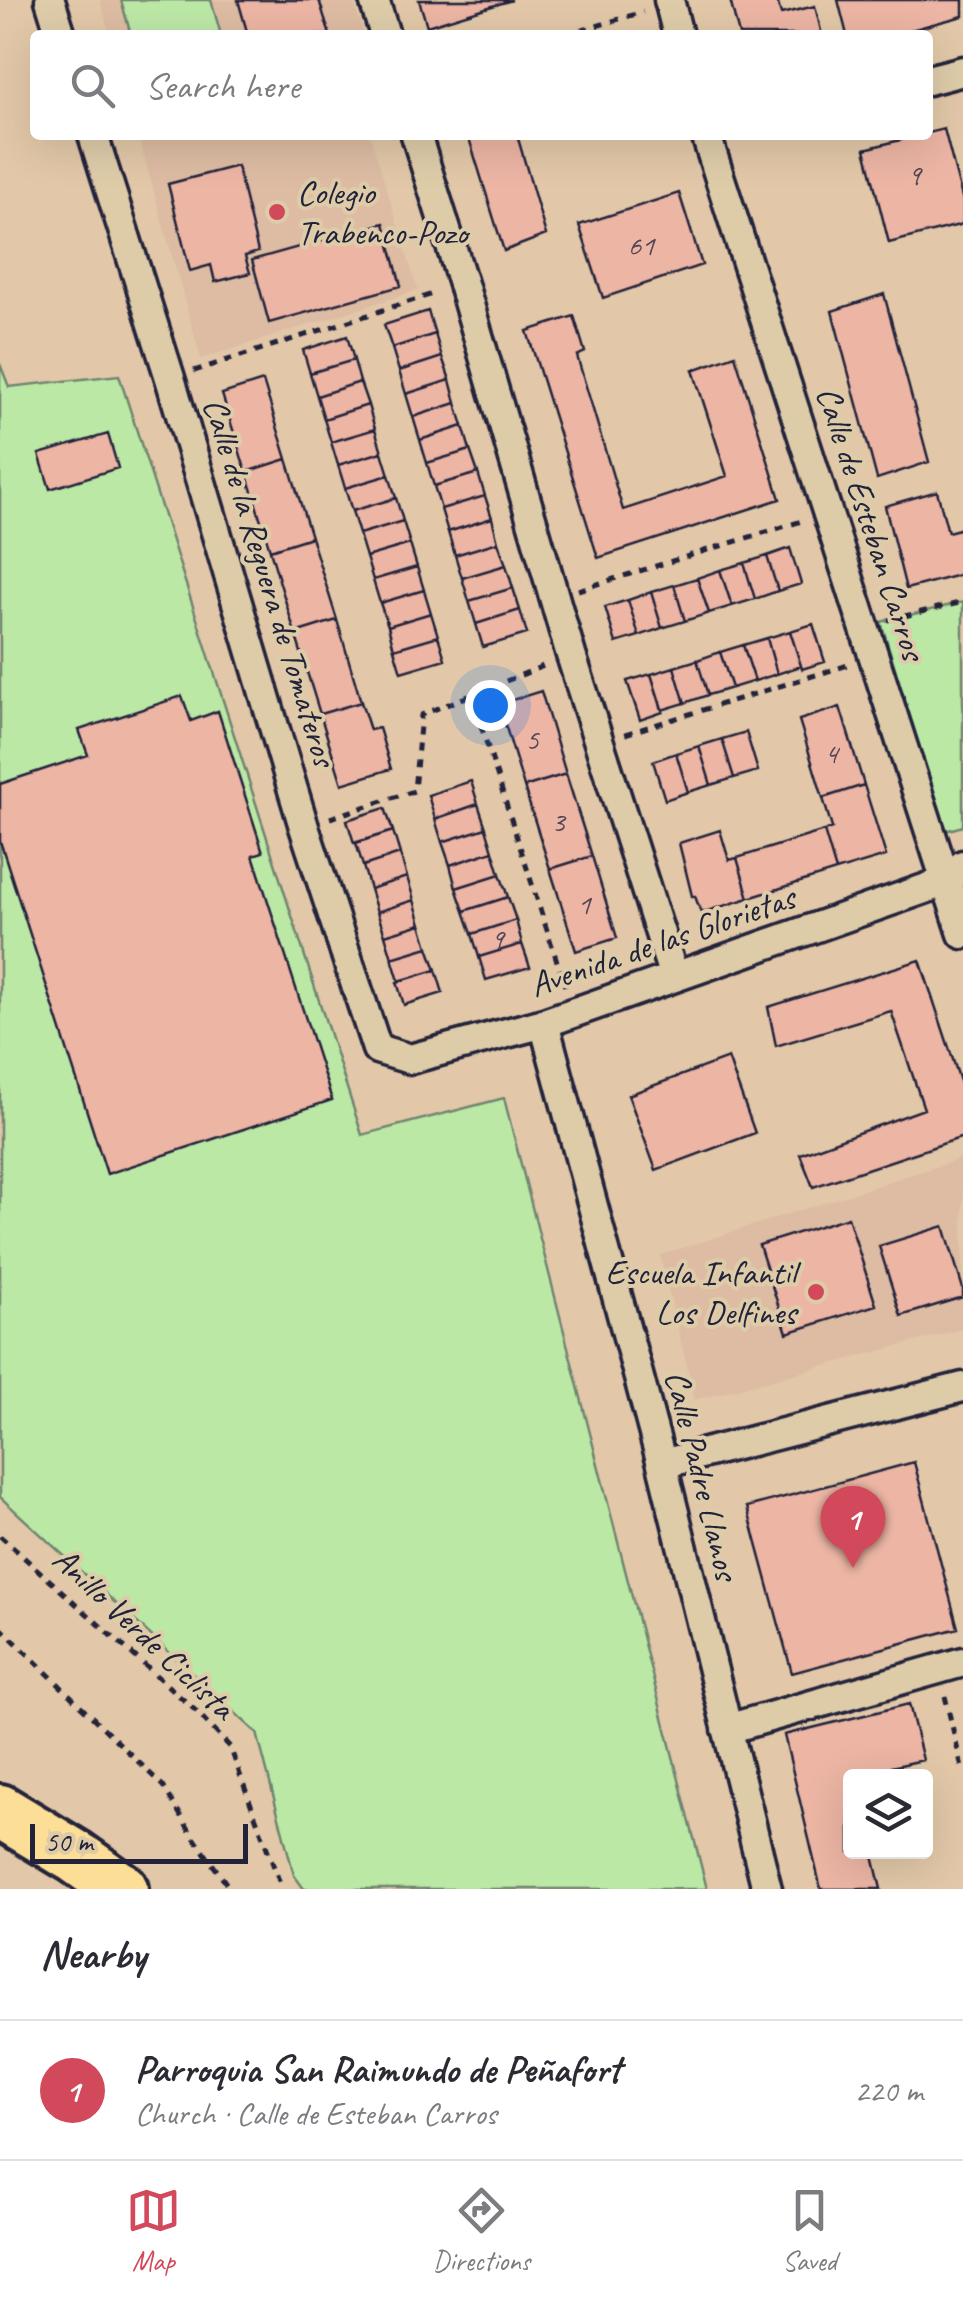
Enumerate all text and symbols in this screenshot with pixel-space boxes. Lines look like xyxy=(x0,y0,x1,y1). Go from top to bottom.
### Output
search box xyxy=(30,30,933,140)
icon: search xyxy=(65,58,120,113)
text: Search here xyxy=(145,62,300,109)
house number: 9 xyxy=(907,156,923,194)
place label: Colegio Trabenco-Pozo xyxy=(297,170,471,255)
marker: Colegio Trabenco-Pozo xyxy=(266,201,288,223)
house number: 61 xyxy=(628,226,656,264)
street label: Calle de Esteban Carros xyxy=(806,381,937,668)
street label: Calle de la Reguera de Tomateros xyxy=(193,392,348,774)
your location xyxy=(465,680,516,731)
house number: 5 xyxy=(525,720,540,758)
house number: 4 xyxy=(824,734,840,772)
house number: 3 xyxy=(551,802,567,840)
street label: Avenida de las Glorietas xyxy=(524,874,803,1007)
house number: 1 xyxy=(577,885,592,923)
house number: 9 xyxy=(490,920,506,958)
place label: Escuela Infantil Los Delfines xyxy=(606,1250,802,1335)
marker: Escuela Infantil Los Delfines xyxy=(805,1281,827,1303)
street label: Calle Padre Llanos xyxy=(654,1366,750,1587)
pin: 1 xyxy=(820,1486,886,1568)
street label: Anillo Verde Ciclista xyxy=(43,1537,247,1731)
map controls xyxy=(843,1769,933,1859)
button: layers xyxy=(843,1769,933,1859)
scale bar xyxy=(30,1819,248,1864)
text: 50 m xyxy=(45,1824,93,1859)
text: Nearby xyxy=(40,1928,146,1981)
text: Parroquia San Raimundo de Peñafort xyxy=(135,2046,621,2093)
text: 1 xyxy=(65,2070,80,2111)
text: 220 m xyxy=(854,2070,923,2111)
text: Church · Calle de Esteban Carros xyxy=(135,2093,497,2134)
tab: Map xyxy=(126,2183,181,2278)
tab: Directions xyxy=(433,2183,530,2278)
tab: Saved xyxy=(782,2183,837,2278)

